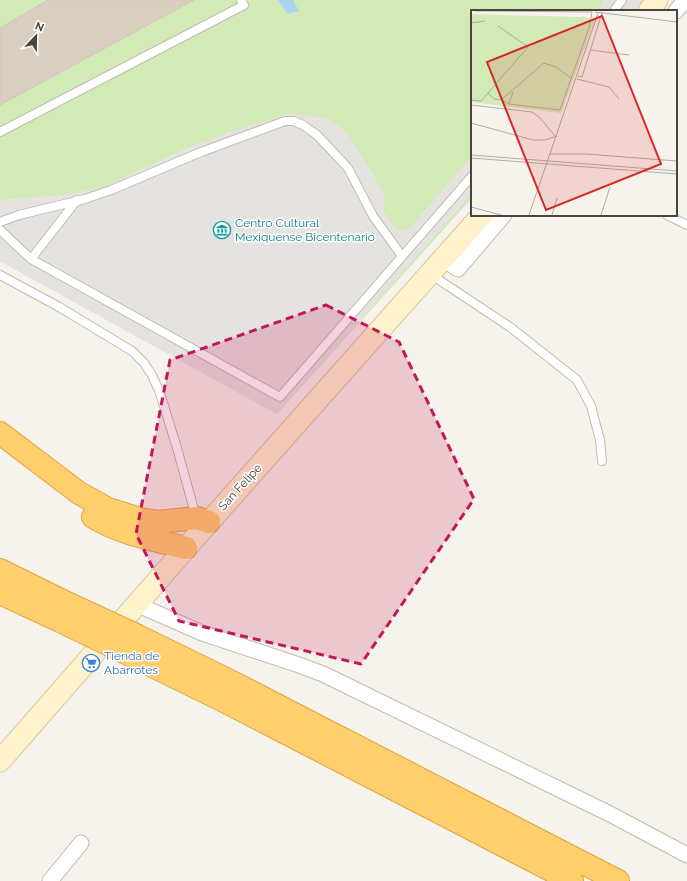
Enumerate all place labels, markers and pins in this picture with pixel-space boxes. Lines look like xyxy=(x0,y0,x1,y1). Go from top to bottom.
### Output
place label: Centro Cultural Mexiquense Bicentenario xyxy=(235,216,375,244)
museum icon: Centro Cultural Mexiquense Bicentenario xyxy=(212,220,232,240)
place label: Tienda de Abarrotes xyxy=(104,649,160,677)
supermarket icon: Tienda de Abarrotes xyxy=(81,653,101,673)

